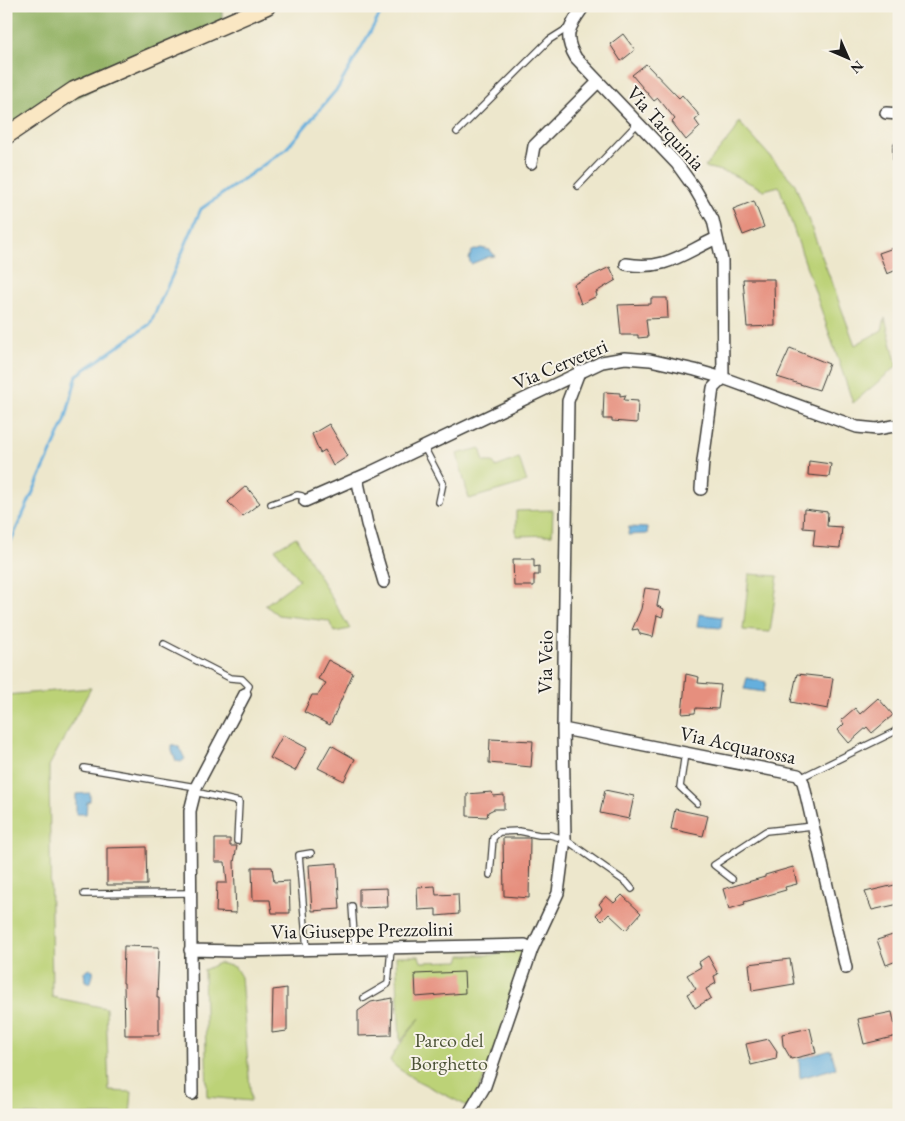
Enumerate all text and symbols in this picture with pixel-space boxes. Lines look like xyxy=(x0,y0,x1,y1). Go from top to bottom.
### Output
north arrow xyxy=(822,32,872,82)
text: N xyxy=(846,57,868,78)
street label: Via Tarquinia xyxy=(621,80,711,176)
street label: Via Cerveteri xyxy=(509,332,611,396)
street label: Via Veio xyxy=(531,630,559,694)
street label: Via Acquarossa xyxy=(678,720,798,770)
street label: Via Giuseppe Prezzolini xyxy=(271,915,453,945)
park label: Parco del Borghetto xyxy=(410,1027,488,1076)

